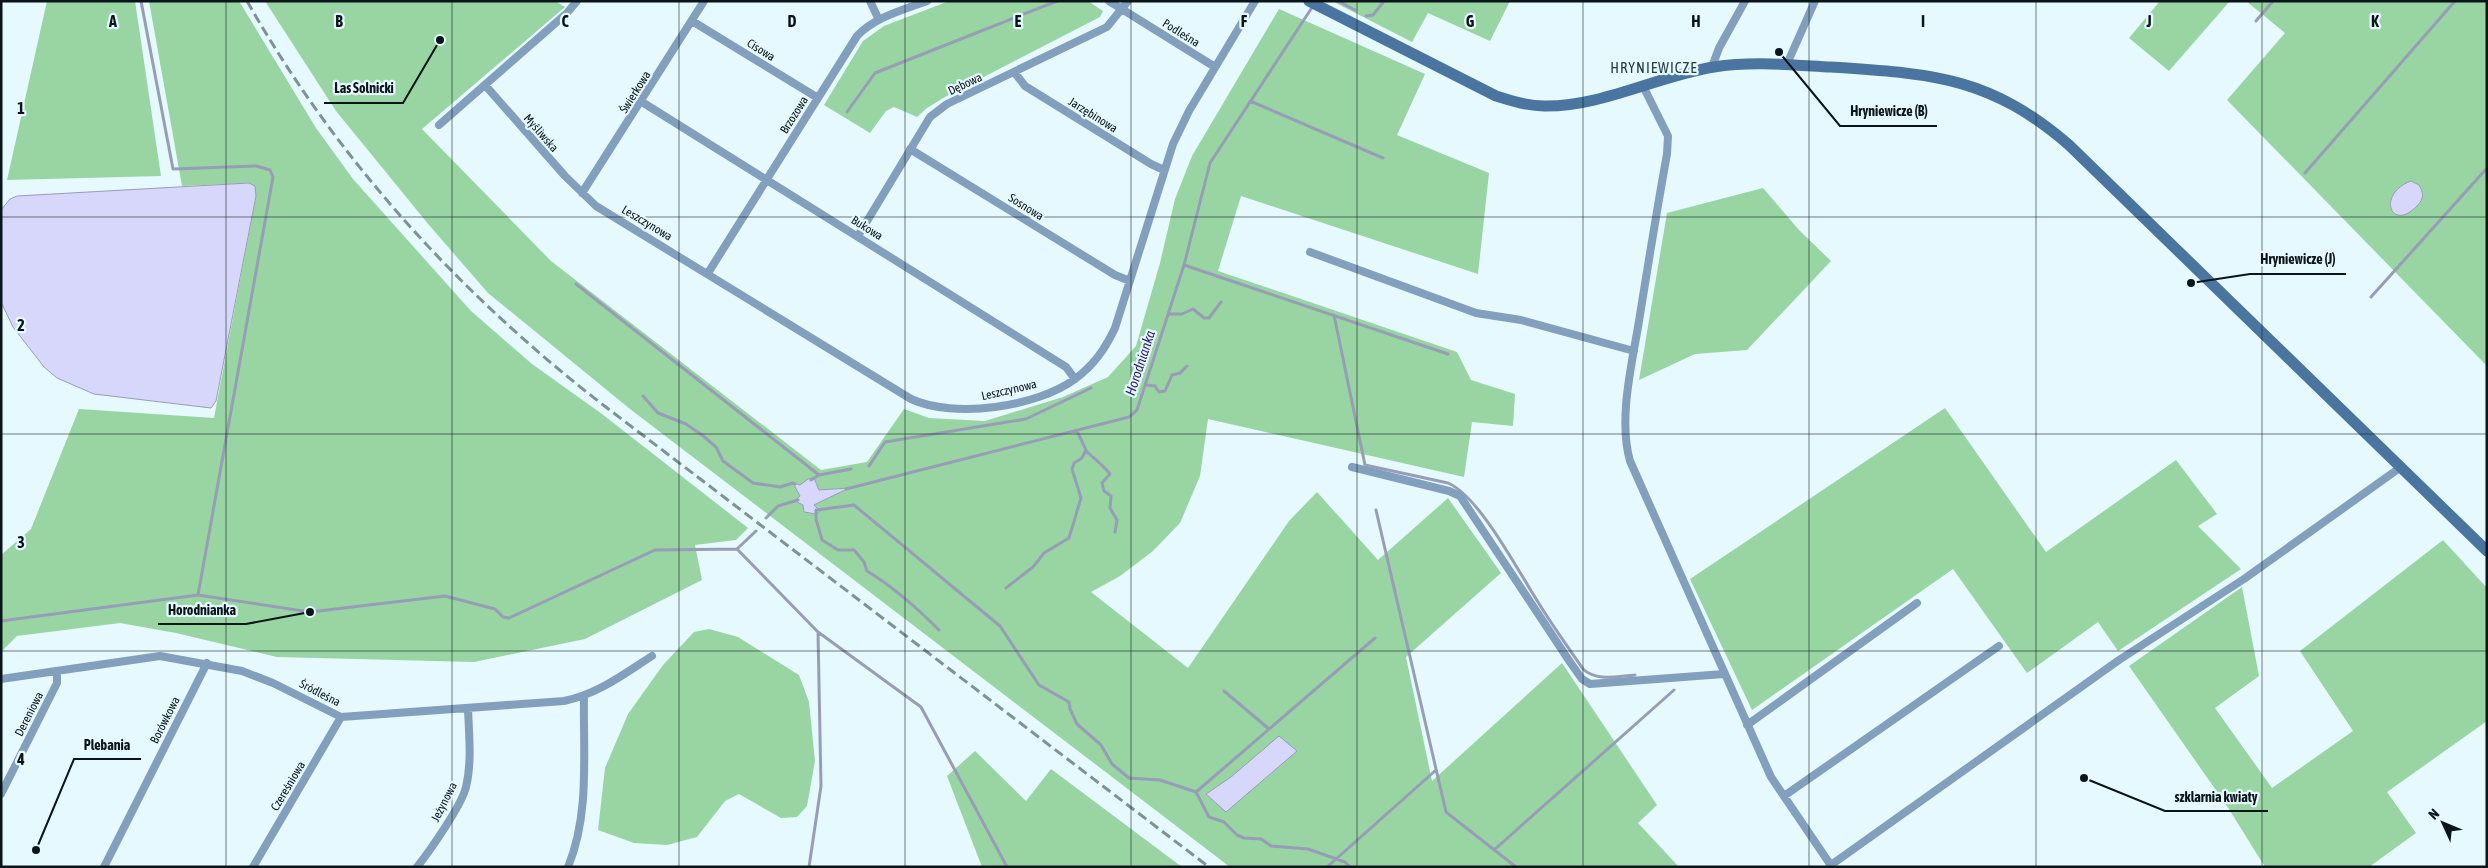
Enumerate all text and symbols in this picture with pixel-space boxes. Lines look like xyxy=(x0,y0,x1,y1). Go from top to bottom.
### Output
text: A xyxy=(108,12,117,30)
text: B xyxy=(335,12,343,30)
text: C xyxy=(561,12,569,30)
text: D xyxy=(788,12,797,30)
text: E xyxy=(1015,12,1022,30)
text: F xyxy=(1241,12,1248,30)
text: G xyxy=(1466,12,1475,30)
text: H xyxy=(1691,12,1701,30)
text: I xyxy=(1921,12,1925,30)
text: J xyxy=(2145,12,2152,30)
text: K xyxy=(2371,12,2379,30)
street label: Podleśna xyxy=(1160,16,1202,50)
street label: Cisowa xyxy=(744,36,778,64)
district label: HRYNIEWICZE xyxy=(1610,59,1698,76)
street label: Świerkowa xyxy=(617,68,653,116)
street label: Dębowa xyxy=(946,70,984,98)
callout: Las Solnicki xyxy=(324,74,403,103)
text: Las Solnicki xyxy=(334,80,394,96)
street label: Brzozowa xyxy=(777,94,811,136)
street label: Jarzębinowa xyxy=(1066,94,1120,136)
callout: Hryniewicze (B) xyxy=(1840,97,1937,126)
text: 1 xyxy=(17,99,25,117)
text: Hryniewicze (B) xyxy=(1850,103,1928,119)
street label: Myśliwska xyxy=(521,111,561,155)
street label: Sosnowa xyxy=(1006,191,1046,223)
street label: Leszczynowa xyxy=(619,203,675,243)
street label: Bukowa xyxy=(849,213,885,243)
callout: Hryniewicze (J) xyxy=(2250,245,2346,274)
text: Hryniewicze (J) xyxy=(2260,251,2336,267)
text: 2 xyxy=(17,316,25,334)
water label: Horodnianka xyxy=(1122,328,1158,397)
street label: Leszczynowa xyxy=(980,377,1038,403)
text: 3 xyxy=(17,533,25,551)
callout: Horodnianka xyxy=(158,595,246,624)
text: Horodnianka xyxy=(168,602,237,618)
street label: Śródleśna xyxy=(297,677,343,709)
street label: Dereniowa xyxy=(12,689,46,739)
street label: Borówkowa xyxy=(147,694,183,746)
callout: Plebania xyxy=(74,730,141,759)
text: Plebania xyxy=(84,737,131,753)
text: 4 xyxy=(16,750,25,768)
street label: Czereśniowa xyxy=(268,759,308,813)
street label: Jeżynowa xyxy=(428,780,460,824)
callout: szklarnia kwiaty xyxy=(2165,782,2268,811)
text: szklarnia kwiaty xyxy=(2175,789,2258,805)
north arrow xyxy=(2418,798,2468,848)
text: N xyxy=(2425,805,2442,822)

